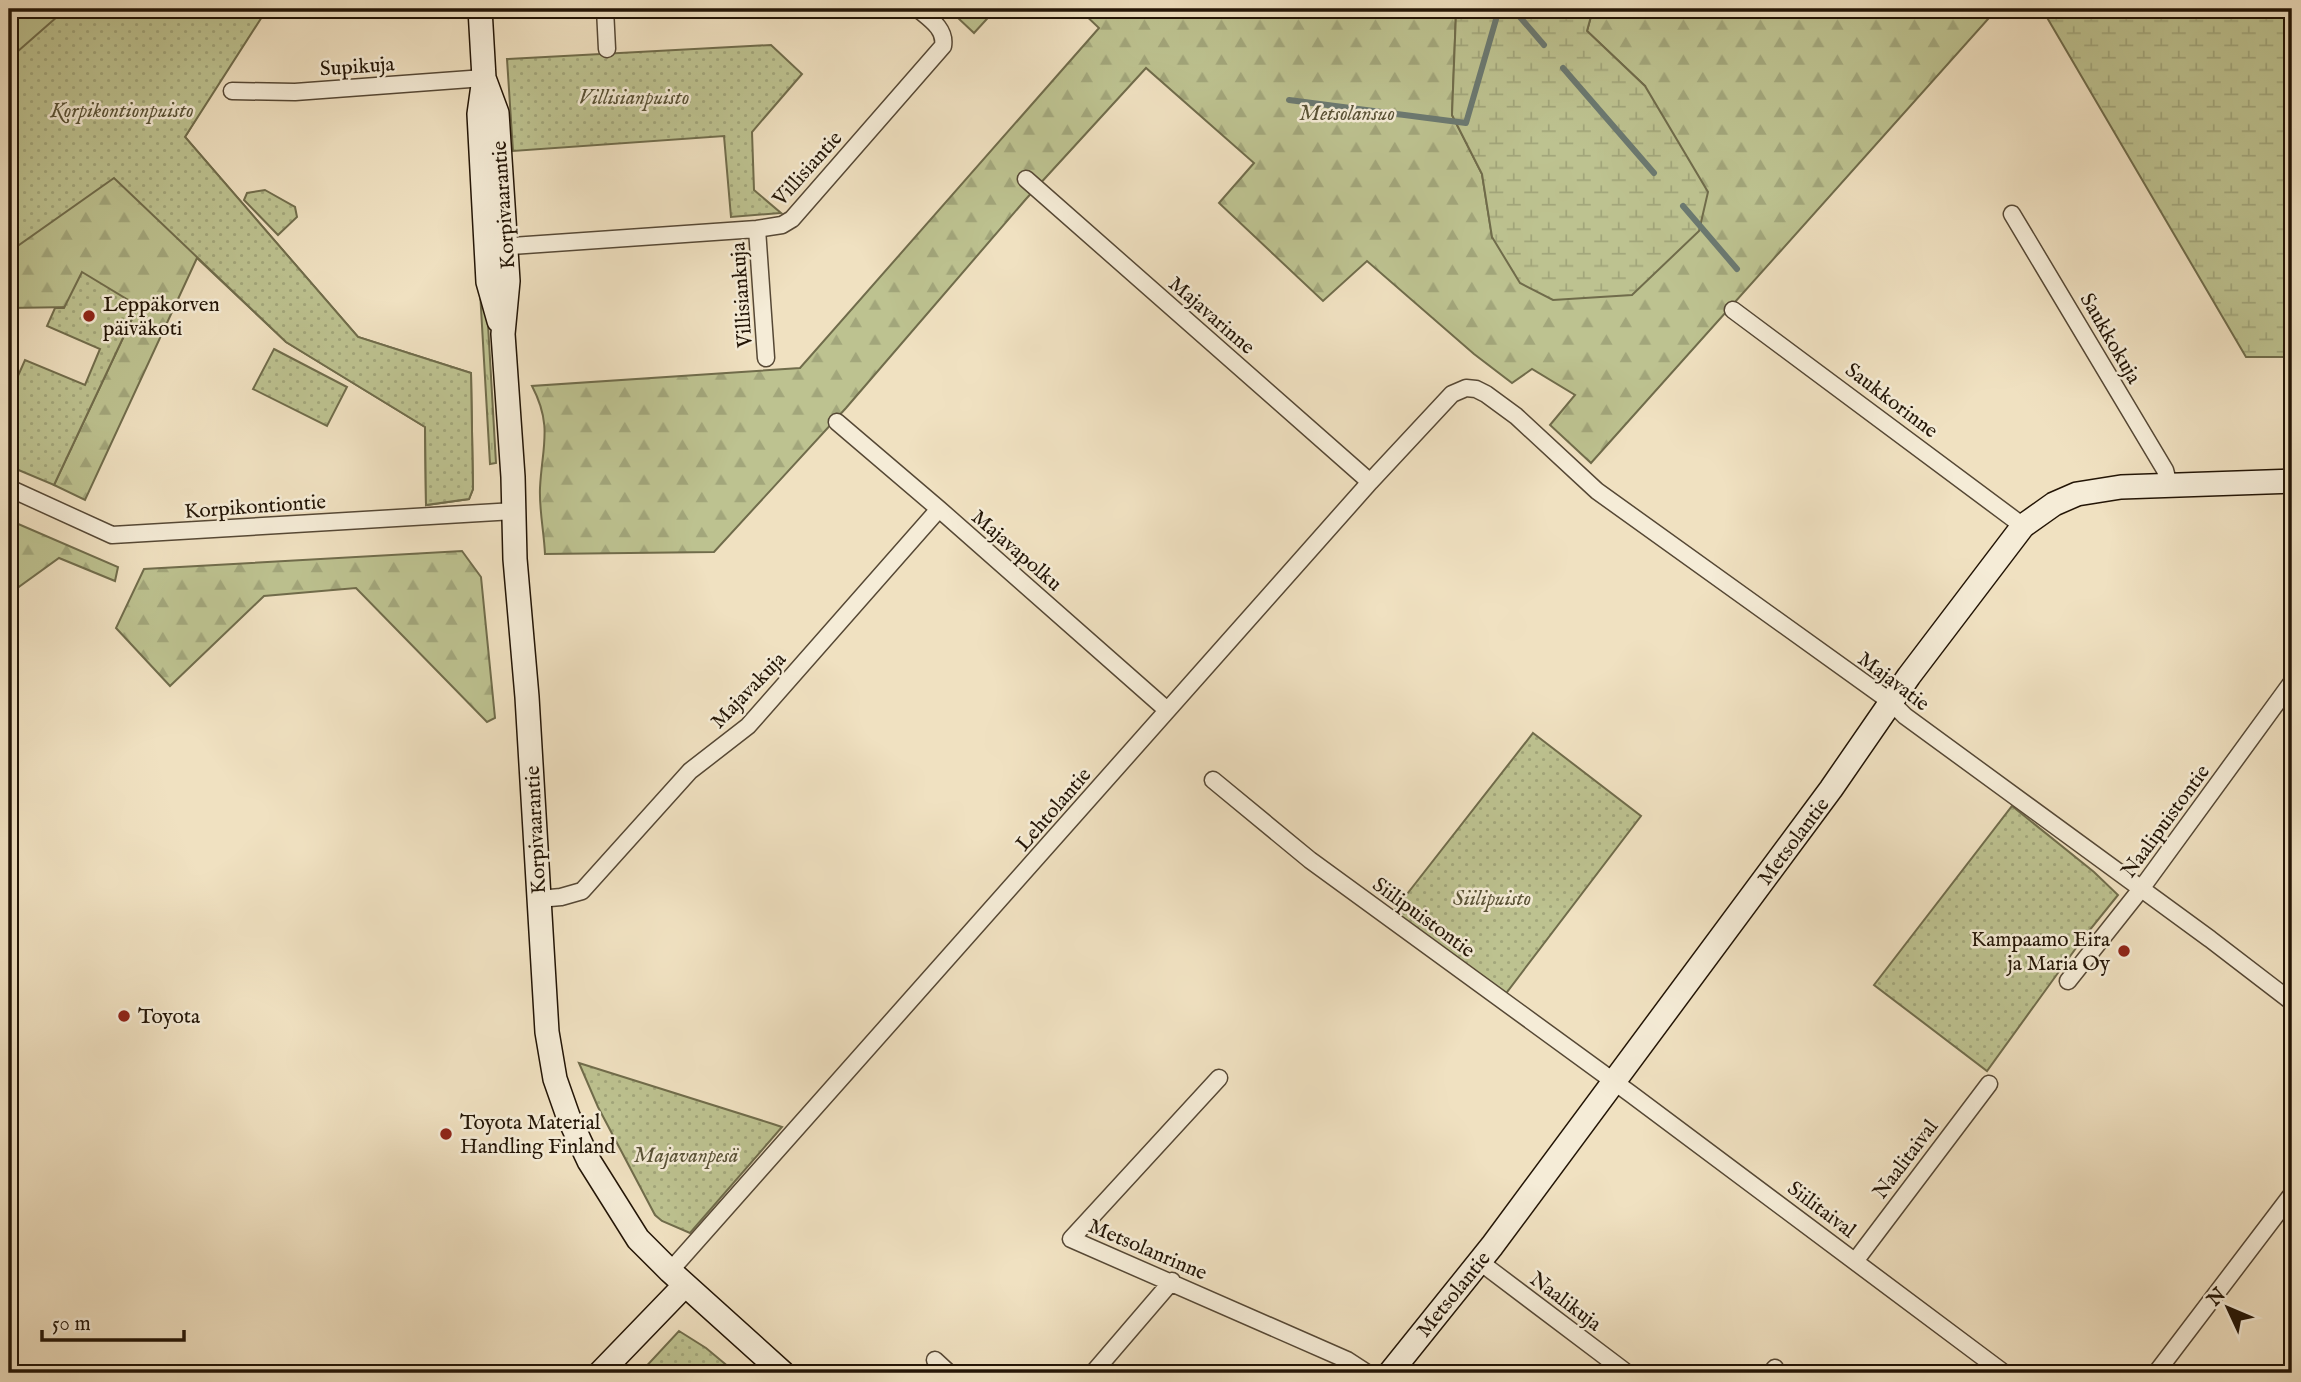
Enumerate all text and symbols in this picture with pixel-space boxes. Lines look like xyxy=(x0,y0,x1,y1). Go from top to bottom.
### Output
street label: Supikuja xyxy=(319,51,396,84)
park label: Villisianpuisto xyxy=(578,85,690,112)
park label: Korpikontionpuisto xyxy=(49,98,194,125)
park label: Metsolansuo xyxy=(1299,101,1395,128)
street label: Villisiantie xyxy=(767,126,849,213)
street label: Korpivaarantie xyxy=(487,139,522,270)
street label: Villisiankuja xyxy=(725,240,760,350)
street label: Majavarinne xyxy=(1162,271,1260,361)
street label: Saukkokuja xyxy=(2073,289,2147,390)
place label: Leppäkorven päiväkoti xyxy=(103,292,220,343)
marker: Leppäkorven päiväkoti xyxy=(81,308,97,324)
street label: Saukkorinne xyxy=(1839,357,1943,445)
street label: Korpikontiontie xyxy=(183,489,327,526)
street label: Majavapolku xyxy=(965,504,1067,598)
street label: Majavakuja xyxy=(706,646,793,735)
street label: Majavatie xyxy=(1852,646,1935,718)
street label: Naalipuistontie xyxy=(2116,759,2217,884)
street label: Lehtolantie xyxy=(1010,762,1098,858)
street label: Korpivaarantie xyxy=(520,765,553,895)
street label: Metsolantie xyxy=(1752,792,1836,891)
street label: Siilipuistontie xyxy=(1366,872,1480,965)
park label: Siilipuisto xyxy=(1453,886,1531,913)
place label: Kampaamo Eira ja Maria Oy xyxy=(1971,927,2111,978)
marker: Kampaamo Eira ja Maria Oy xyxy=(2116,943,2132,959)
place label: Toyota xyxy=(138,1004,201,1031)
marker: Toyota xyxy=(116,1008,132,1024)
place label: Toyota Material Handling Finland xyxy=(460,1110,616,1161)
street label: Naalitaival xyxy=(1867,1114,1945,1205)
marker: Toyota Material Handling Finland xyxy=(438,1126,454,1142)
park label: Majavanpesä xyxy=(634,1143,739,1170)
street label: Siilitaival xyxy=(1781,1176,1861,1245)
street label: Metsolanrinne xyxy=(1084,1213,1211,1288)
street label: Metsolantie xyxy=(1411,1246,1497,1344)
street label: Naalikuja xyxy=(1524,1266,1607,1339)
north arrow xyxy=(2192,1274,2262,1344)
text: N xyxy=(2202,1283,2232,1313)
scale bar xyxy=(42,1298,184,1342)
text: 50 m xyxy=(52,1311,91,1338)

